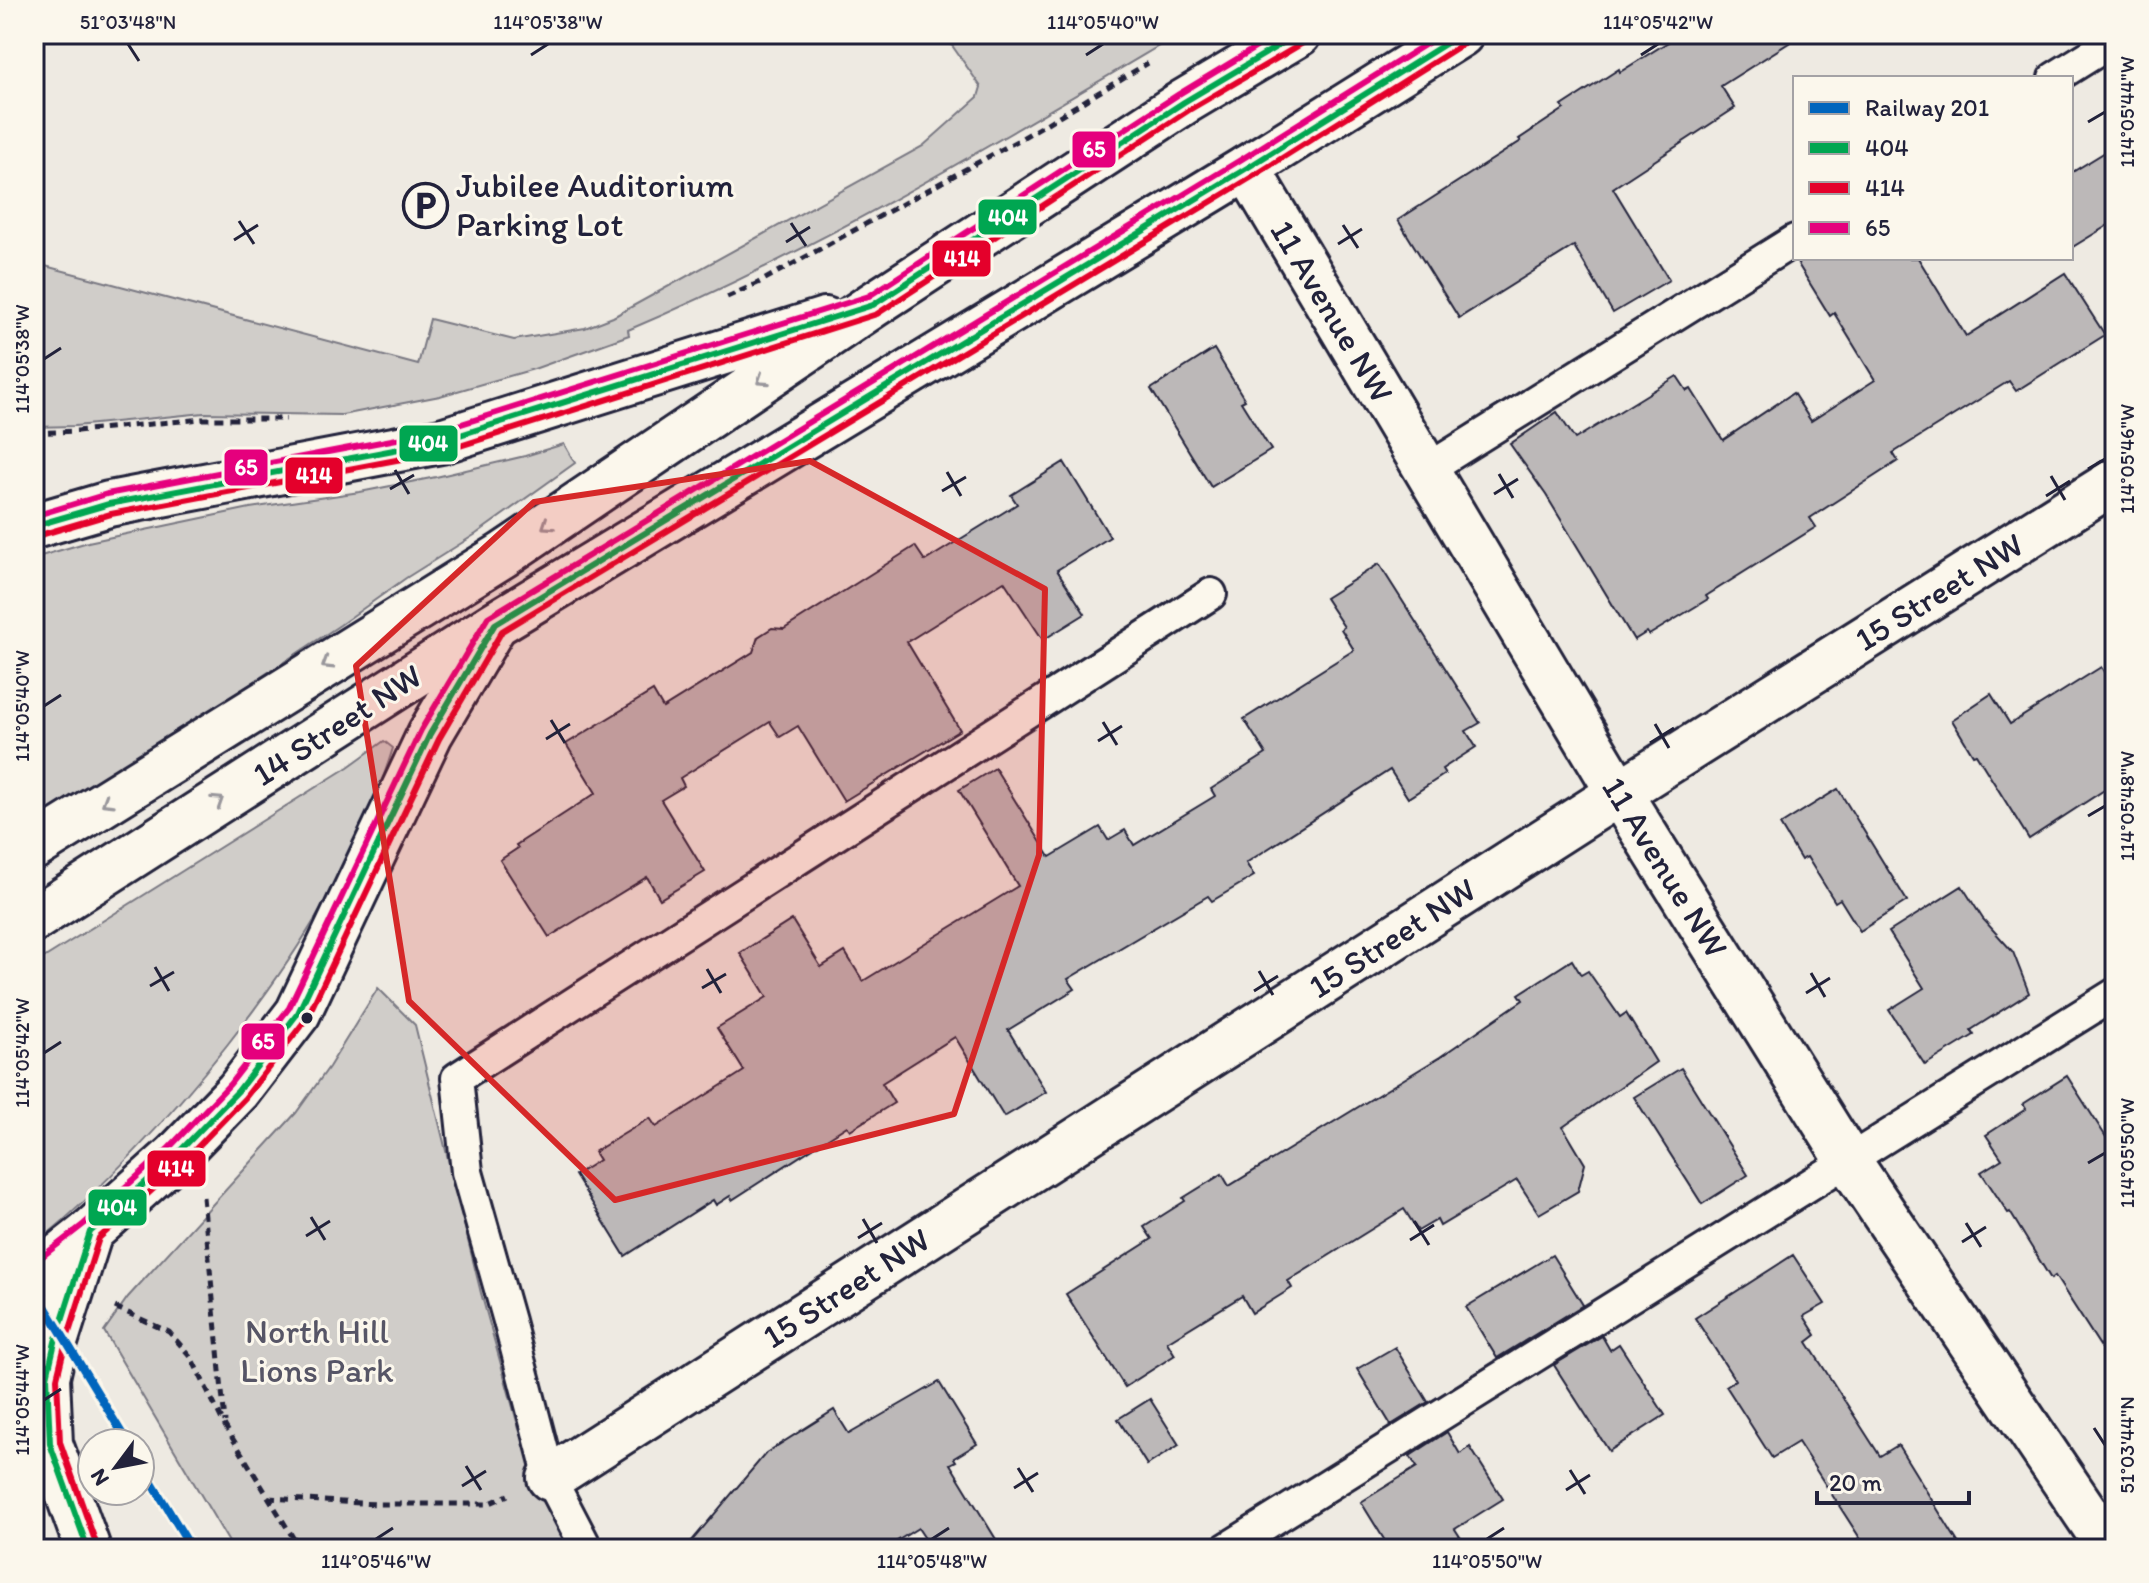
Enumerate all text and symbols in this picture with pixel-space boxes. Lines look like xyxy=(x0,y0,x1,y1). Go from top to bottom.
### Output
text: 51°03'48"N xyxy=(80,10,176,34)
text: 114°05'38"W xyxy=(493,10,603,34)
text: 114°05'40"W xyxy=(1047,10,1159,34)
text: 114°05'42"W xyxy=(1603,10,1713,34)
text: 114°05'44"W xyxy=(2115,56,2139,168)
legend xyxy=(1793,76,2073,260)
text: Railway 201 xyxy=(1865,93,1989,122)
line badge: 65 xyxy=(1071,130,1117,169)
text: 404 xyxy=(1865,133,1909,162)
text: 65 xyxy=(1082,136,1106,163)
place label: Jubilee Auditorium Parking Lot xyxy=(456,165,734,245)
text: 414 xyxy=(1865,173,1905,202)
parking icon: Jubilee Auditorium Parking Lot xyxy=(401,181,449,229)
line badge: 404 xyxy=(977,198,1038,236)
text: 404 xyxy=(988,204,1029,231)
street label: 11 Avenue NW xyxy=(1262,212,1402,410)
text: 65 xyxy=(1865,213,1890,242)
line badge: 414 xyxy=(931,239,992,278)
text: 414 xyxy=(944,245,981,272)
text: 114°05'38"W xyxy=(10,304,34,414)
one-way arrow xyxy=(757,370,771,385)
text: 114°05'46"W xyxy=(2115,404,2139,514)
line badge: 404 xyxy=(398,424,459,463)
text: 404 xyxy=(408,430,449,457)
line badge: 65 xyxy=(223,448,269,487)
text: 65 xyxy=(234,454,258,481)
line badge: 414 xyxy=(284,456,344,495)
text: 414 xyxy=(296,462,333,489)
one-way arrow xyxy=(541,515,556,530)
street label: 15 Street NW xyxy=(1847,524,2031,660)
text: 114°05'40"W xyxy=(10,650,34,762)
street label: 14 Street NW xyxy=(245,655,429,795)
one-way arrow xyxy=(322,655,336,670)
text: 114°05'48"W xyxy=(2115,751,2139,861)
street label: 11 Avenue NW xyxy=(1593,769,1737,965)
one-way arrow xyxy=(101,792,116,808)
one-way arrow xyxy=(209,796,223,811)
street label: 15 Street NW xyxy=(1301,869,1483,1007)
text: 114°05'42"W xyxy=(10,998,34,1108)
unlabelled marker xyxy=(299,1010,315,1026)
line badge: 65 xyxy=(240,1022,286,1061)
text: 65 xyxy=(251,1028,275,1055)
text: 114°05'50"W xyxy=(2115,1098,2139,1208)
line badge: 414 xyxy=(146,1149,207,1188)
text: 414 xyxy=(158,1155,195,1182)
line badge: 404 xyxy=(87,1188,148,1227)
text: 404 xyxy=(97,1194,138,1221)
street label: 15 Street NW xyxy=(755,1219,937,1357)
park label: North Hill Lions Park xyxy=(240,1311,394,1391)
text: 114°05'44"W xyxy=(10,1344,34,1456)
text: 51°03'44"N xyxy=(2115,1396,2139,1494)
north arrow xyxy=(76,1427,156,1507)
scale bar xyxy=(1817,1455,1969,1505)
text: N xyxy=(84,1464,115,1491)
text: 20 m xyxy=(1829,1468,1882,1497)
text: 114°05'46"W xyxy=(321,1549,431,1573)
text: 114°05'48"W xyxy=(877,1549,987,1573)
text: 114°05'50"W xyxy=(1432,1549,1542,1573)

